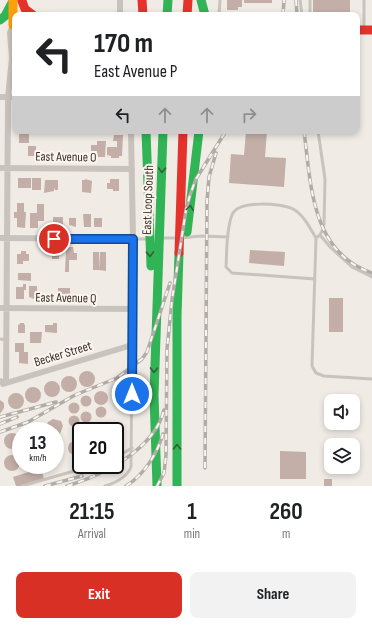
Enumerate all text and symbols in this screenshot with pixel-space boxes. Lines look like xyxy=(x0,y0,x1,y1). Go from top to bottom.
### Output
text: 170 m xyxy=(94,27,153,60)
icon: left xyxy=(28,28,80,80)
text: East Avenue P xyxy=(94,61,177,82)
icon: left xyxy=(112,104,134,126)
icon: ahead xyxy=(154,104,176,126)
icon: ahead xyxy=(196,104,218,126)
icon: right xyxy=(238,104,260,126)
street label: East Avenue O xyxy=(35,148,97,166)
street label: East Loop South xyxy=(139,165,157,235)
one-way arrow xyxy=(157,167,166,173)
one-way arrow xyxy=(185,205,194,211)
pin xyxy=(37,222,71,256)
icon: arrive xyxy=(43,228,65,250)
one-way arrow xyxy=(146,251,155,257)
street label: East Avenue Q xyxy=(35,289,97,307)
street label: Becker Street xyxy=(32,338,94,370)
one-way arrow xyxy=(150,367,158,373)
position arrow xyxy=(111,373,153,415)
map controls xyxy=(324,394,360,474)
button: sound xyxy=(324,394,360,430)
speed limit sign: 20 xyxy=(72,422,124,474)
text: 13 xyxy=(30,431,46,455)
button: layers xyxy=(324,438,360,474)
one-way arrow xyxy=(173,444,181,450)
text: km/h xyxy=(29,452,47,464)
text: 21:15 xyxy=(69,497,115,526)
text: 1 xyxy=(187,497,197,526)
text: 260 xyxy=(269,497,303,526)
text: Arrival xyxy=(78,526,106,542)
text: min xyxy=(184,526,200,542)
text: m xyxy=(282,526,290,542)
button: Exit xyxy=(16,572,182,618)
button: Share xyxy=(190,572,356,618)

